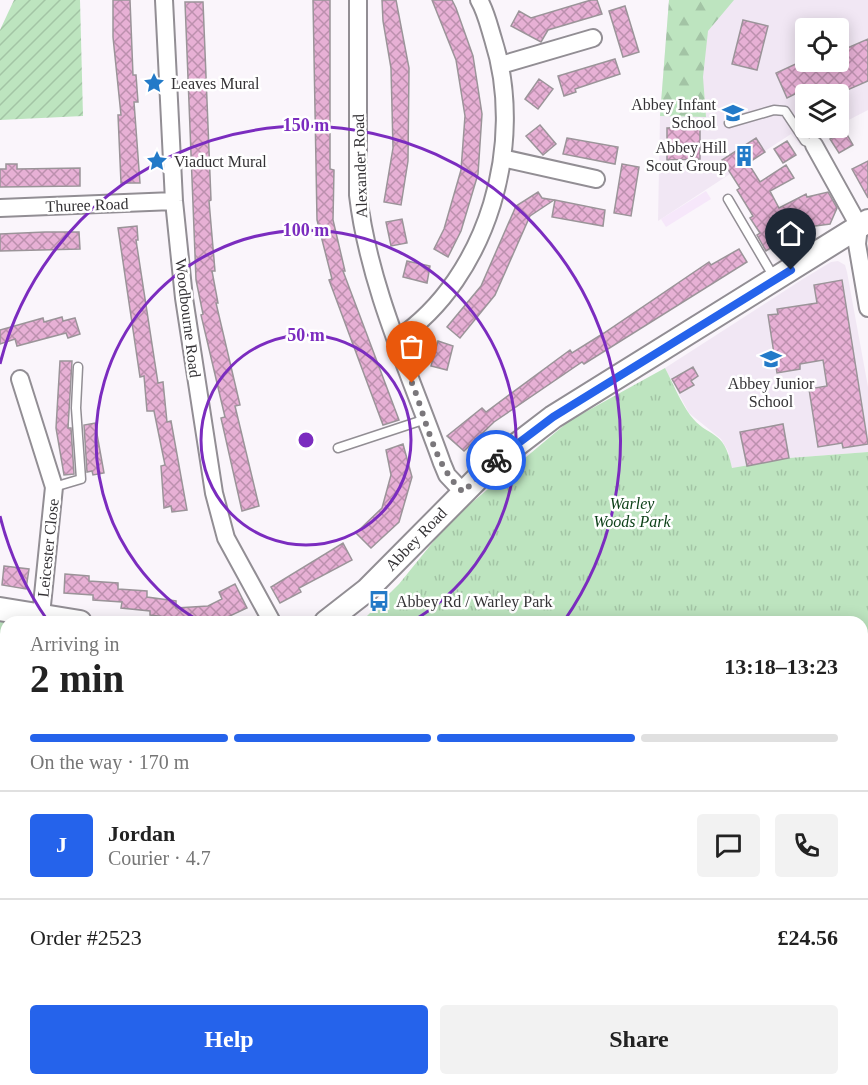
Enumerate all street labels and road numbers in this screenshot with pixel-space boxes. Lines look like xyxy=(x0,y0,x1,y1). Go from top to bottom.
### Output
street label: Alexander Road xyxy=(350,114,370,218)
street label: Thuree Road xyxy=(45,195,129,215)
street label: Woodbourne Road xyxy=(172,257,204,379)
street label: Leicester Close xyxy=(34,498,62,598)
street label: Abbey Road xyxy=(382,504,451,575)

